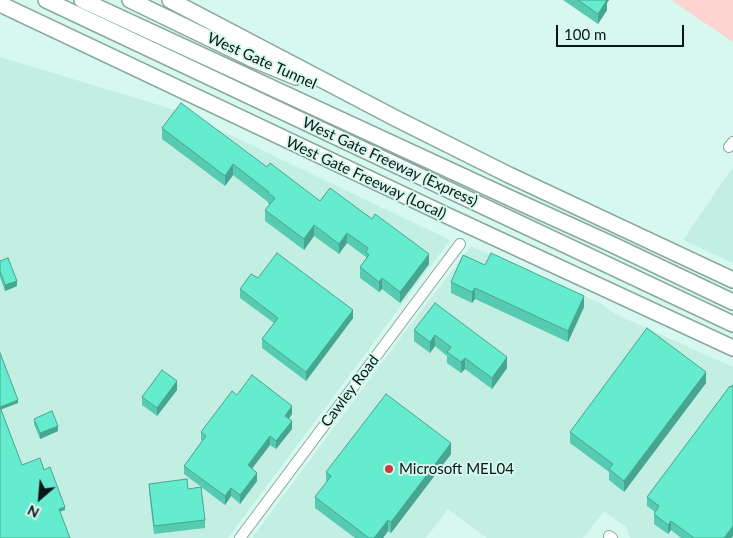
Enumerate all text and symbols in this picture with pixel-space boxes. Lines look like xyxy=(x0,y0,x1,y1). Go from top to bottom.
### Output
scale bar xyxy=(558,15,686,47)
text: 100 m xyxy=(564,25,606,43)
street label: West Gate Tunnel xyxy=(205,29,319,93)
street label: West Gate Freeway (Express) xyxy=(300,113,480,211)
street label: West Gate Freeway (Local) xyxy=(283,133,449,223)
street label: Cawley Road xyxy=(317,352,383,430)
place label: Microsoft MEL04 xyxy=(399,460,514,478)
marker: Microsoft MEL04 xyxy=(383,463,395,475)
north arrow xyxy=(15,473,65,523)
text: N xyxy=(24,502,42,522)

